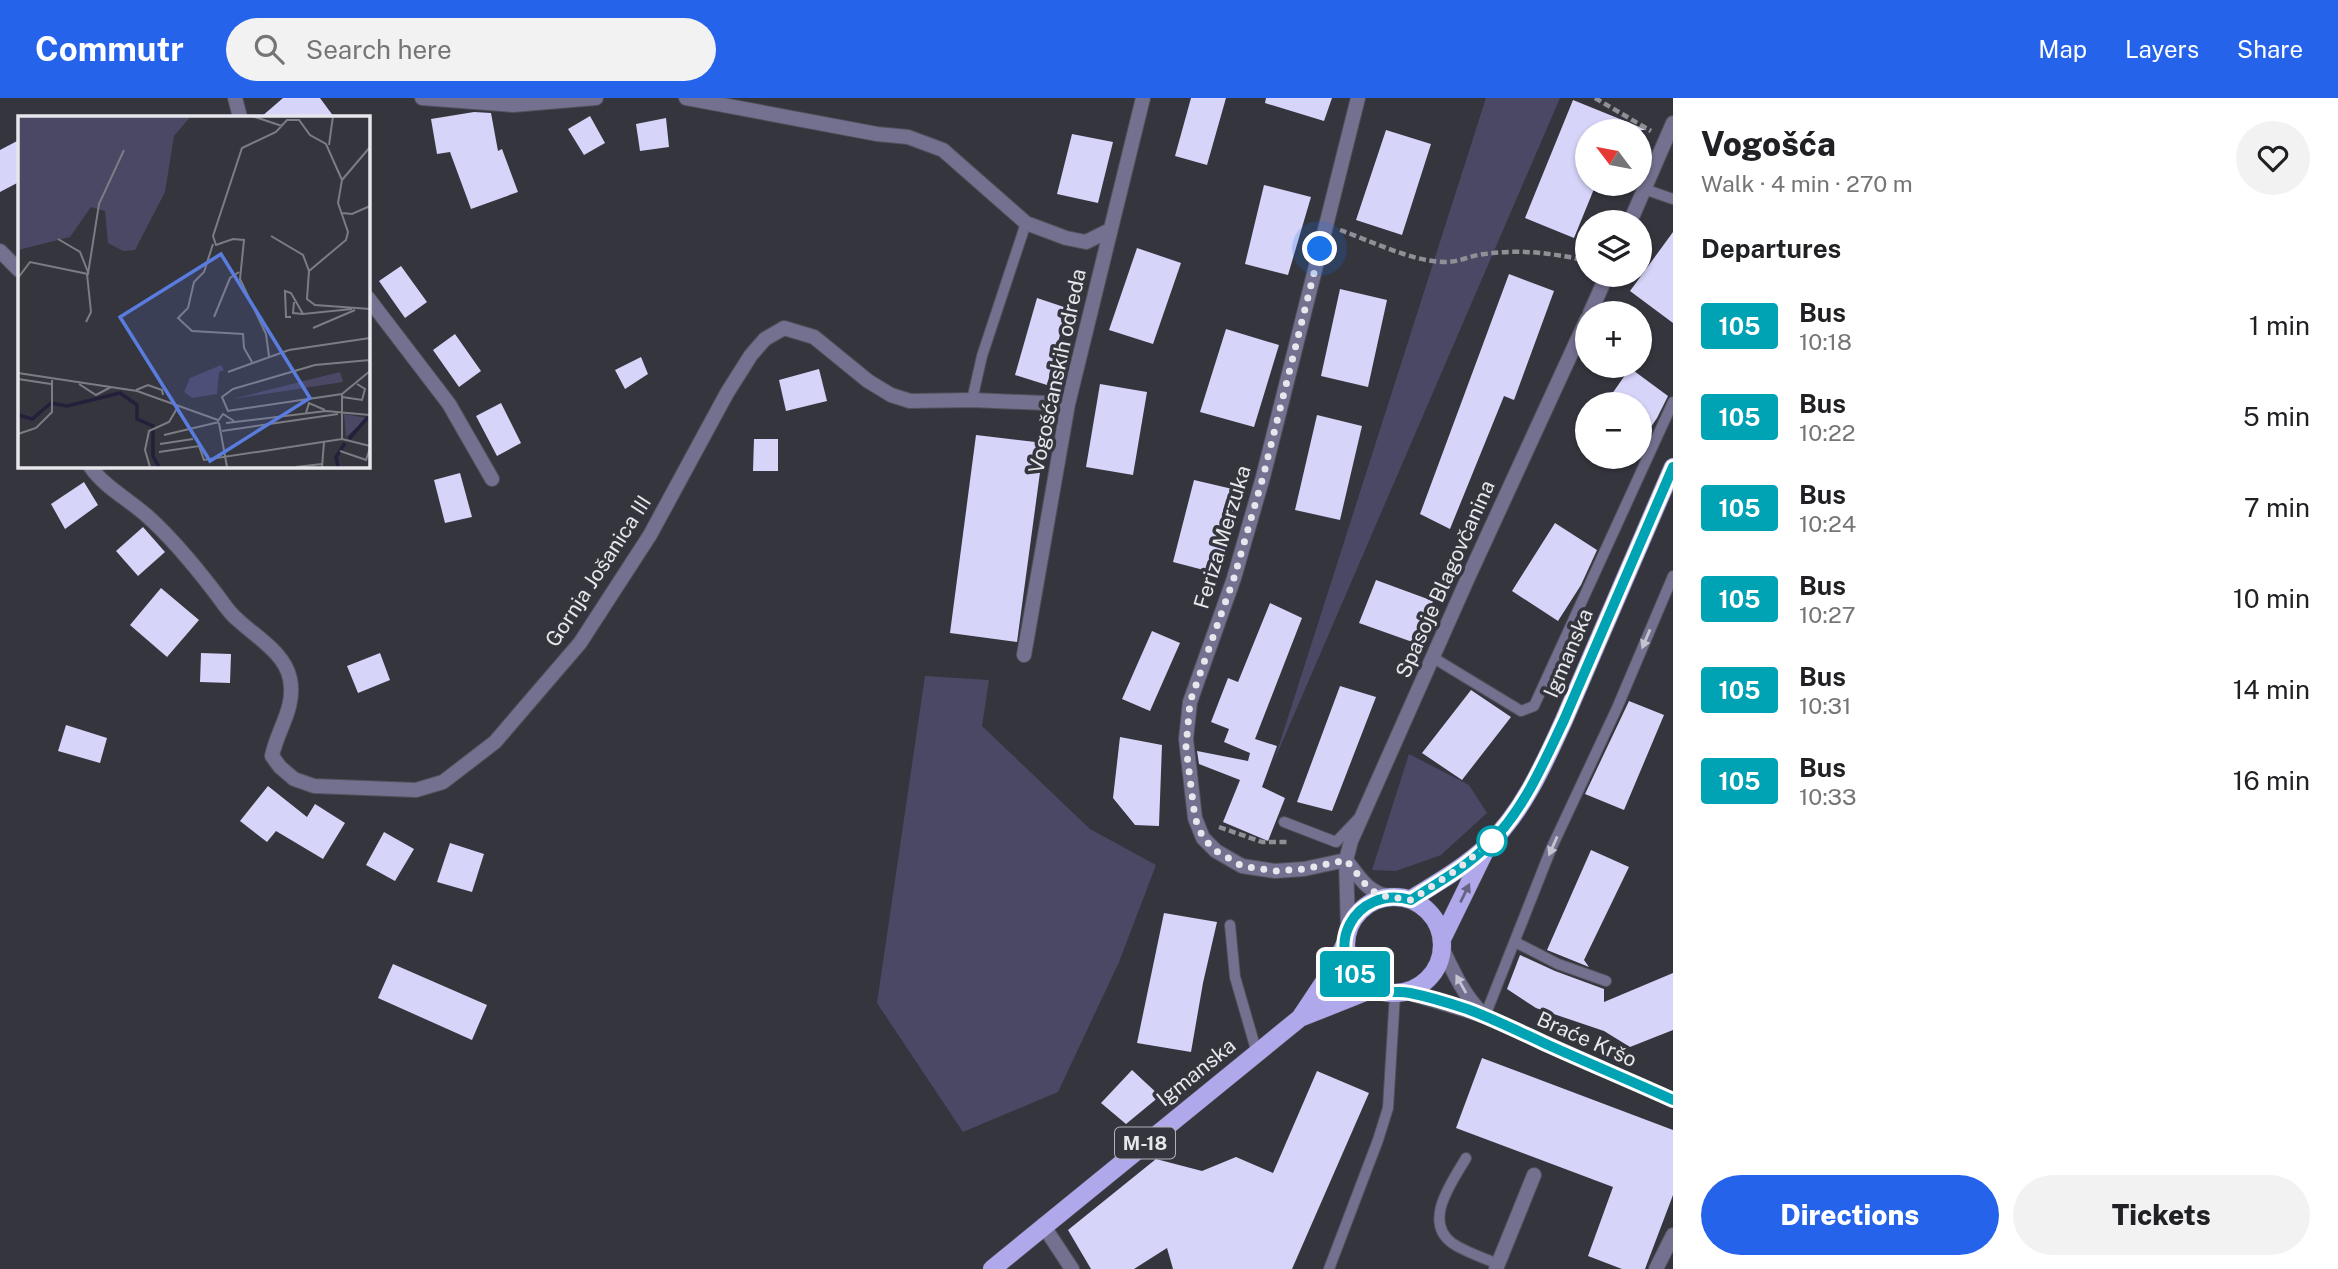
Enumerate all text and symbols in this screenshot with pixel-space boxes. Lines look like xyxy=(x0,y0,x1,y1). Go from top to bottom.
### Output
search box xyxy=(226,18,716,81)
text: Commutr xyxy=(35,30,184,68)
icon: search xyxy=(250,30,288,68)
text: Search here xyxy=(306,34,452,65)
text: Map xyxy=(2038,35,2087,63)
text: Layers xyxy=(2125,35,2199,63)
text: Share xyxy=(2237,35,2303,63)
inset map xyxy=(18,116,369,467)
north arrow xyxy=(1575,119,1652,196)
map controls xyxy=(1575,119,1652,469)
button: heart xyxy=(2236,121,2310,195)
text: Vogošća xyxy=(1701,125,1836,163)
text: Walk · 4 min · 270 m xyxy=(1701,170,1913,197)
button: layers xyxy=(1575,210,1652,287)
your location xyxy=(1302,231,1337,266)
text: Departures xyxy=(1701,233,1841,264)
street label: Vogošćanskih odreda xyxy=(1023,267,1091,475)
text: Bus xyxy=(1799,297,1846,328)
button: + xyxy=(1575,301,1652,378)
text: 1 min xyxy=(2249,310,2310,341)
text: 105 xyxy=(1719,312,1760,340)
text: 10:18 xyxy=(1799,328,1852,355)
text: Bus xyxy=(1799,388,1846,419)
button: − xyxy=(1575,392,1652,469)
text: 5 min xyxy=(2243,401,2310,432)
text: 105 xyxy=(1719,403,1760,431)
text: 10:22 xyxy=(1799,419,1856,446)
street label: Feriza Merzuka xyxy=(1188,462,1256,612)
street label: Spasoje Blagovčanina xyxy=(1390,476,1500,682)
text: Bus xyxy=(1799,479,1846,510)
street label: Gornja Jošanica III xyxy=(540,491,656,651)
text: 7 min xyxy=(2244,492,2310,523)
text: 105 xyxy=(1719,494,1760,522)
text: 10:24 xyxy=(1799,510,1856,537)
text: Bus xyxy=(1799,570,1846,601)
text: 10 min xyxy=(2233,583,2310,614)
text: 105 xyxy=(1719,585,1760,613)
text: 10:27 xyxy=(1799,601,1856,628)
street label: Igmanska xyxy=(1538,605,1598,701)
one-way arrow xyxy=(1641,629,1652,650)
text: Bus xyxy=(1799,661,1846,692)
text: 14 min xyxy=(2233,674,2310,705)
text: 105 xyxy=(1719,676,1760,704)
text: 10:31 xyxy=(1799,692,1851,719)
text: Bus xyxy=(1799,752,1846,783)
text: 16 min xyxy=(2233,765,2310,796)
text: 105 xyxy=(1719,767,1760,795)
text: 10:33 xyxy=(1799,783,1856,810)
unlabelled marker xyxy=(1477,826,1507,856)
one-way arrow xyxy=(1547,836,1559,856)
one-way arrow xyxy=(1459,883,1471,903)
line badge: 105 xyxy=(1315,951,1395,997)
text: 105 xyxy=(1334,960,1376,988)
one-way arrow xyxy=(1455,973,1467,993)
street label: Braće Kršo xyxy=(1533,1006,1641,1072)
street label: Igmanska xyxy=(1151,1033,1241,1111)
road number: M-18 xyxy=(1115,1128,1175,1158)
button: Directions xyxy=(1701,1175,1999,1255)
button: Tickets xyxy=(2013,1175,2310,1255)

